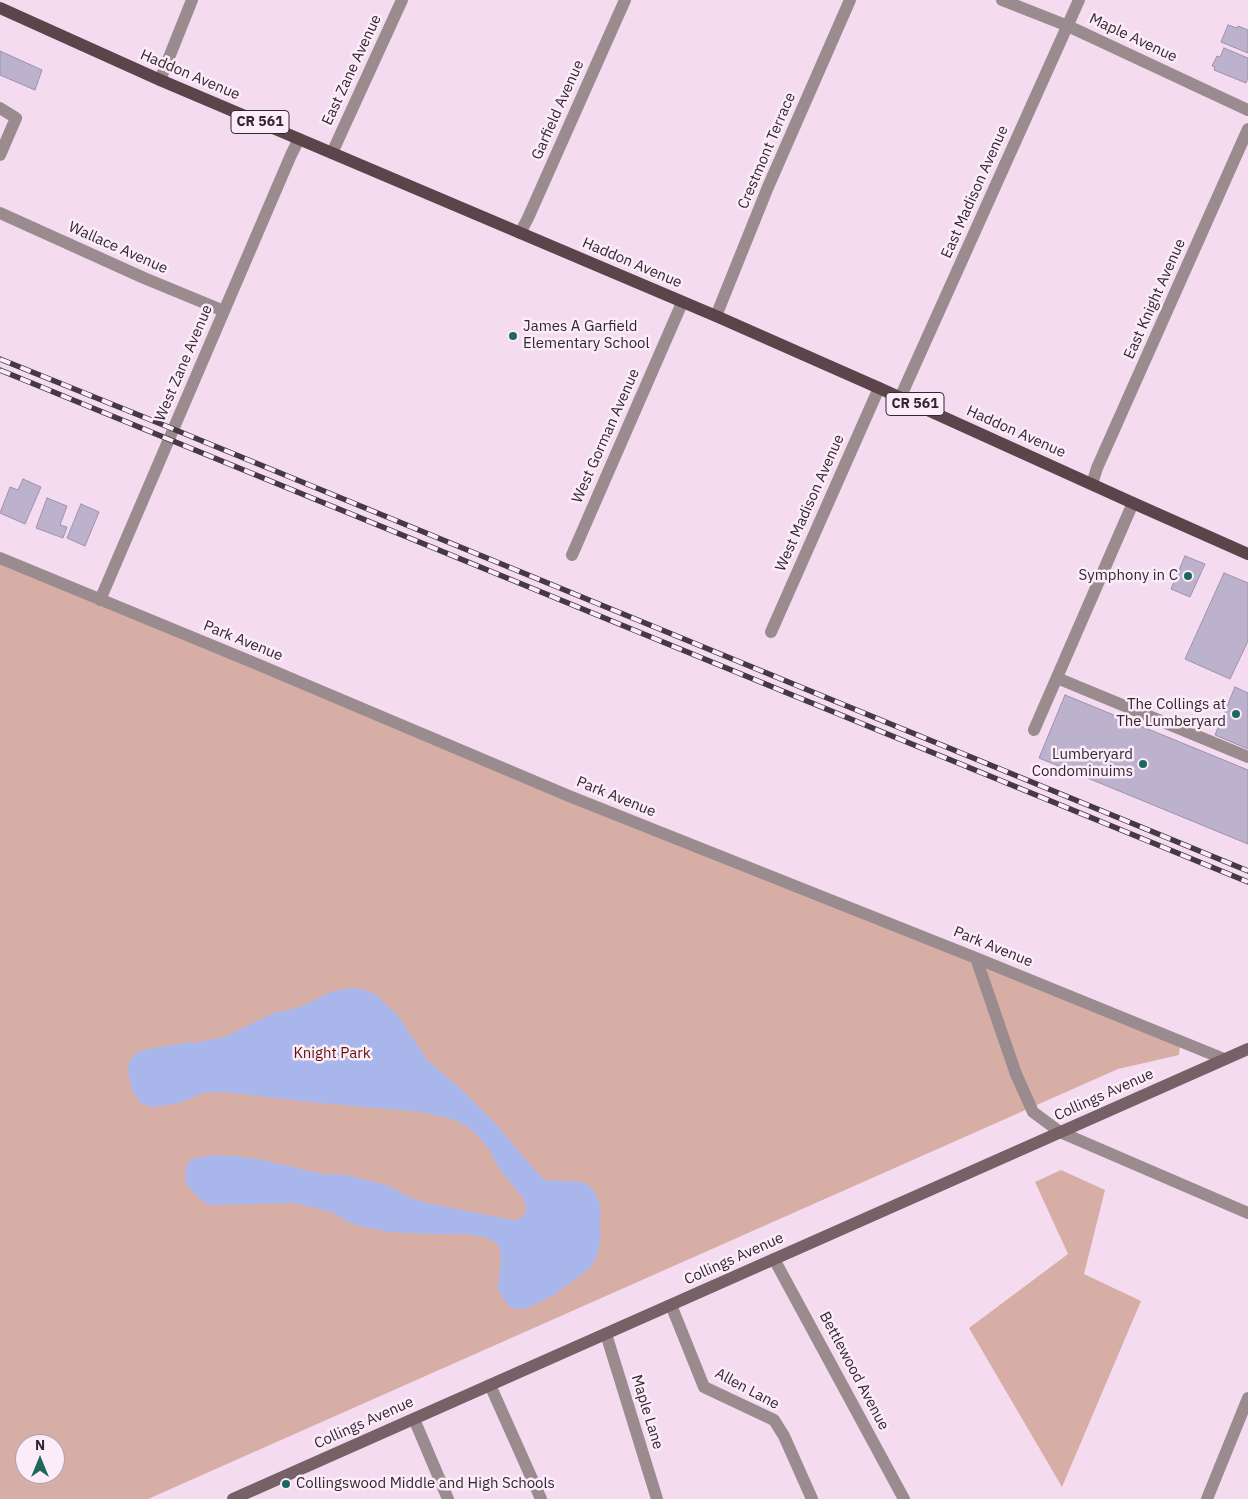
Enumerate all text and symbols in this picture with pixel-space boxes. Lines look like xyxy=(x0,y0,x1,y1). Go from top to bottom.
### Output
street label: Maple Avenue xyxy=(1086,10,1180,66)
street label: East Zane Avenue xyxy=(319,12,385,128)
street label: Haddon Avenue xyxy=(137,46,243,104)
street label: Garfield Avenue xyxy=(528,57,588,163)
street label: Crestmont Terrace xyxy=(734,90,800,212)
road number: CR 561 xyxy=(231,110,289,134)
street label: East Madison Avenue xyxy=(938,123,1012,261)
street label: Wallace Avenue xyxy=(66,218,170,278)
street label: Haddon Avenue xyxy=(579,234,685,292)
street label: East Knight Avenue xyxy=(1120,236,1190,362)
street label: West Zane Avenue xyxy=(151,302,217,424)
place label: James A Garfield Elementary School xyxy=(523,318,650,353)
marker: James A Garfield Elementary School xyxy=(507,330,519,342)
street label: West Gorman Avenue xyxy=(568,366,644,506)
road number: CR 561 xyxy=(886,392,944,416)
street label: Haddon Avenue xyxy=(964,402,1068,462)
street label: West Madison Avenue xyxy=(772,432,848,574)
place label: Symphony in C xyxy=(1079,567,1178,585)
marker: Symphony in C xyxy=(1182,570,1194,582)
street label: Park Avenue xyxy=(201,617,285,665)
place label: The Collings at The Lumberyard xyxy=(1116,696,1226,731)
marker: The Collings at The Lumberyard xyxy=(1230,708,1242,720)
place label: Lumberyard Condominuims xyxy=(1032,746,1133,781)
marker: Lumberyard Condominuims xyxy=(1137,758,1149,770)
street label: Park Avenue xyxy=(574,773,658,821)
street label: Park Avenue xyxy=(951,923,1035,971)
park label: Knight Park xyxy=(293,1045,371,1063)
street label: Collings Avenue xyxy=(1052,1065,1156,1125)
street label: Collings Avenue xyxy=(682,1229,786,1289)
street label: Bettlewood Avenue xyxy=(815,1309,893,1433)
street label: Allen Lane xyxy=(712,1365,782,1413)
street label: Maple Lane xyxy=(627,1373,667,1451)
street label: Collings Avenue xyxy=(312,1393,416,1453)
north arrow xyxy=(15,1434,65,1484)
text: N xyxy=(35,1436,45,1454)
place label: Collingswood Middle and High Schools xyxy=(296,1475,555,1493)
marker: Collingswood Middle and High Schools xyxy=(280,1478,292,1490)

